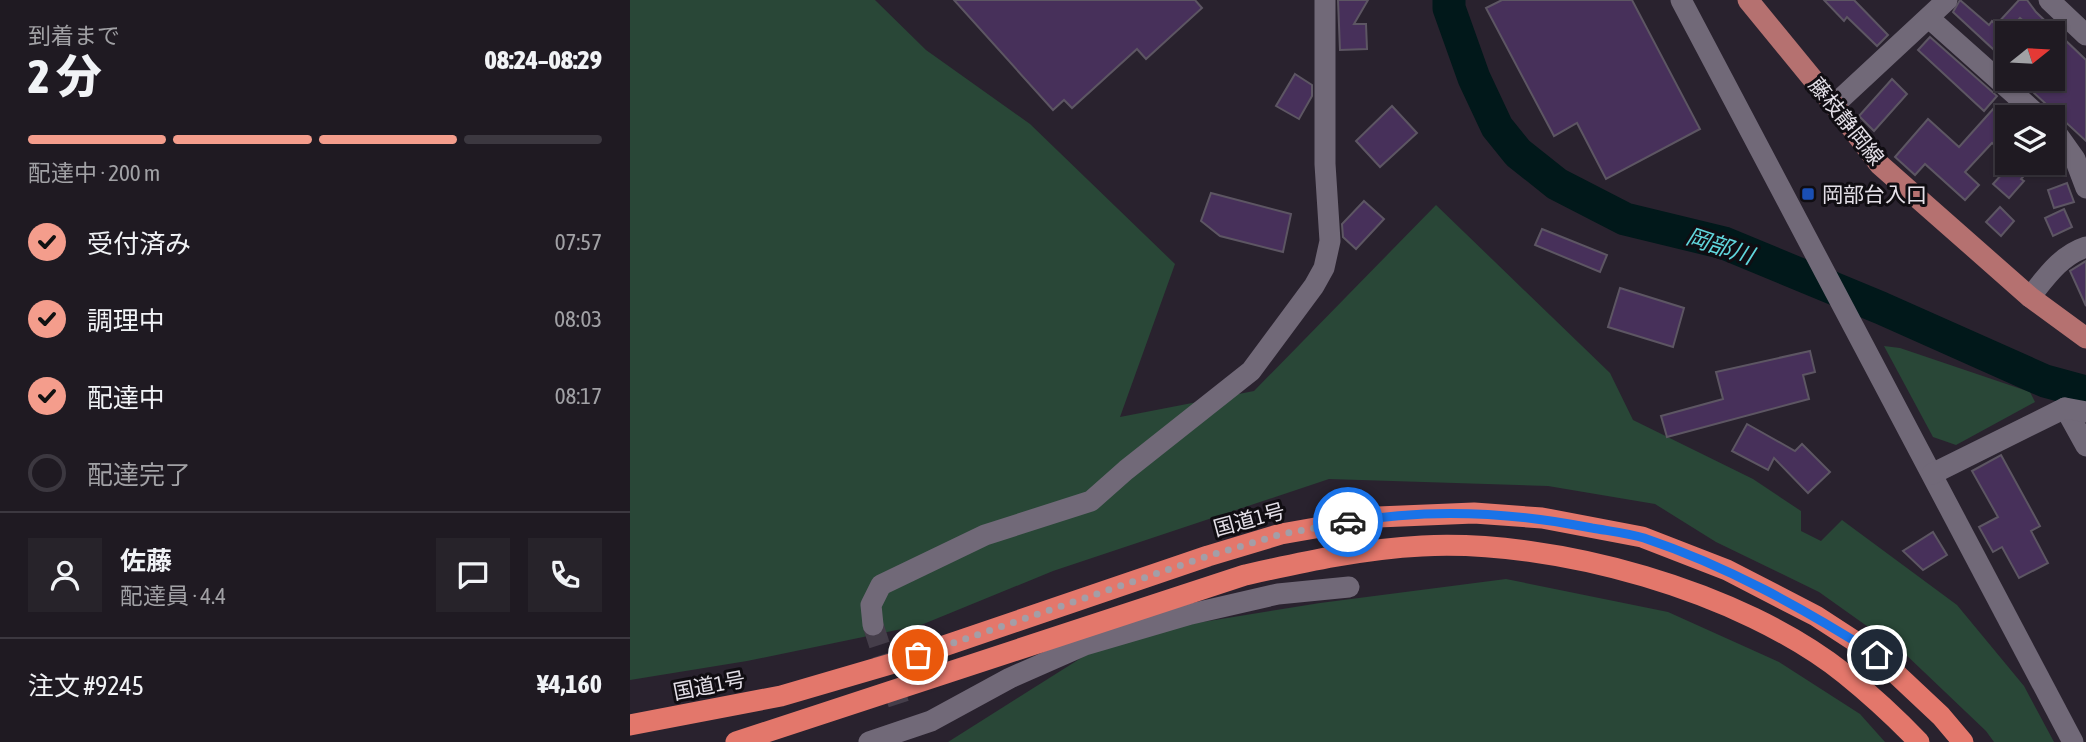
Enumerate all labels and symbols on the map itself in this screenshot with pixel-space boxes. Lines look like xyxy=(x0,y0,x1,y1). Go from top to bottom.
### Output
north arrow xyxy=(1995,21,2065,91)
street label: 藤枝静岡線 xyxy=(1805,73,1889,169)
place label: 岡部台入口 xyxy=(1822,182,1927,206)
marker: 岡部台入口 xyxy=(1800,186,1816,202)
water label: 岡部川 xyxy=(1683,223,1760,270)
courier xyxy=(1313,487,1383,557)
street label: 国道1号 xyxy=(1211,498,1287,540)
pin xyxy=(888,625,948,685)
pin xyxy=(1847,625,1907,685)
street label: 国道1号 xyxy=(671,666,747,704)

